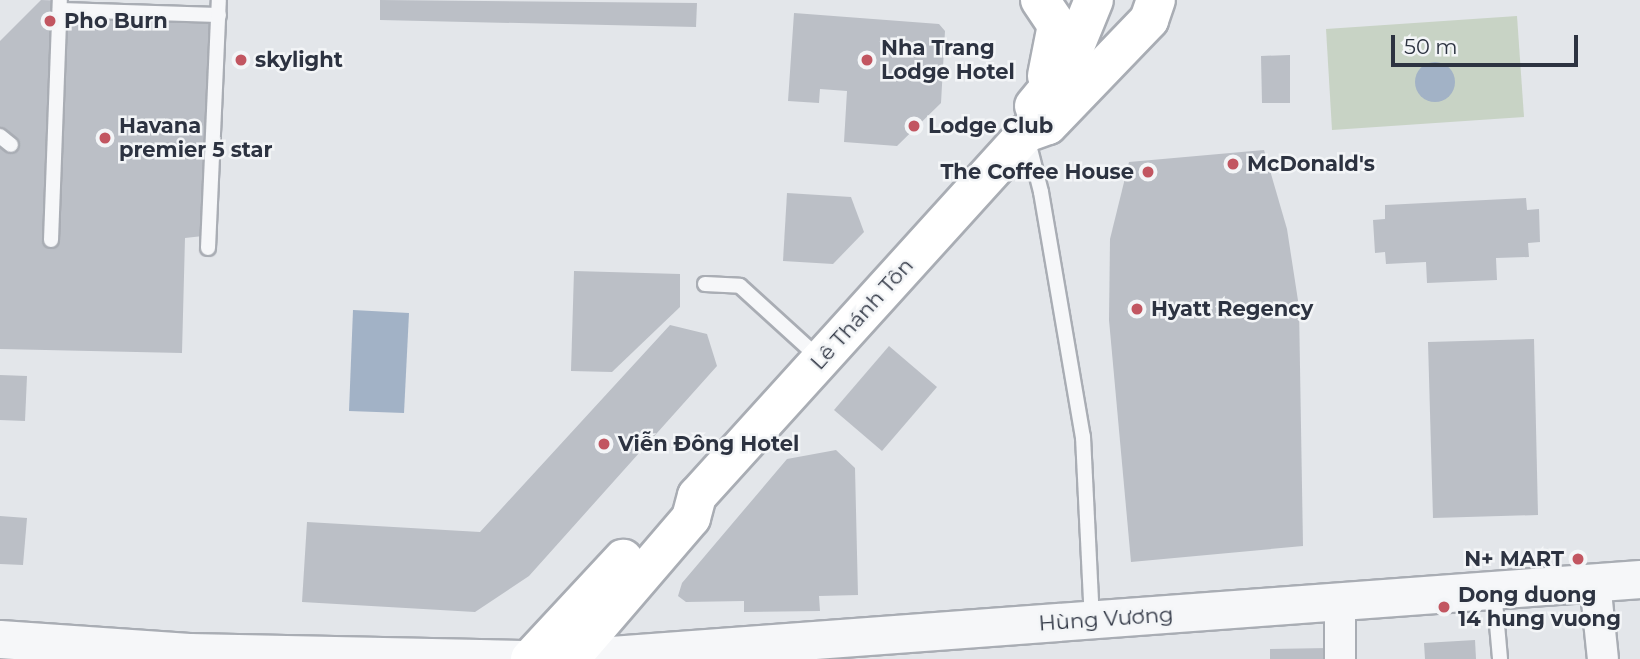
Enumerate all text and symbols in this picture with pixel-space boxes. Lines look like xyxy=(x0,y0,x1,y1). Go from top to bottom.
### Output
place label: Pho Burn xyxy=(64,8,168,34)
marker: Pho Burn xyxy=(42,13,58,29)
scale bar xyxy=(1395,21,1582,65)
text: 50 m xyxy=(1404,34,1458,59)
place label: Nha Trang Lodge Hotel xyxy=(881,35,1015,85)
place label: skylight xyxy=(255,47,343,73)
marker: skylight xyxy=(233,52,249,68)
marker: Nha Trang Lodge Hotel xyxy=(859,52,875,68)
place label: Havana premier 5 star xyxy=(119,113,273,163)
place label: Lodge Club xyxy=(928,113,1053,139)
marker: Lodge Club xyxy=(906,118,922,134)
marker: Havana premier 5 star xyxy=(97,130,113,146)
place label: McDonald's xyxy=(1247,151,1375,177)
marker: McDonald's xyxy=(1225,156,1241,172)
place label: The Coffee House xyxy=(940,159,1134,185)
marker: The Coffee House xyxy=(1140,164,1156,180)
street label: Lê Thánh Tôn xyxy=(805,253,919,375)
place label: Hyatt Regency xyxy=(1151,296,1313,322)
marker: Hyatt Regency xyxy=(1129,301,1145,317)
place label: Viễn Đông Hotel xyxy=(618,431,799,457)
marker: Viễn Đông Hotel xyxy=(596,436,612,452)
place label: N+ MART xyxy=(1464,546,1564,572)
marker: N+ MART xyxy=(1570,551,1586,567)
place label: Dong duong 14 hung vuong xyxy=(1458,582,1621,632)
marker: Dong duong 14 hung vuong xyxy=(1436,599,1452,615)
street label: Hùng Vương xyxy=(1038,602,1174,636)

